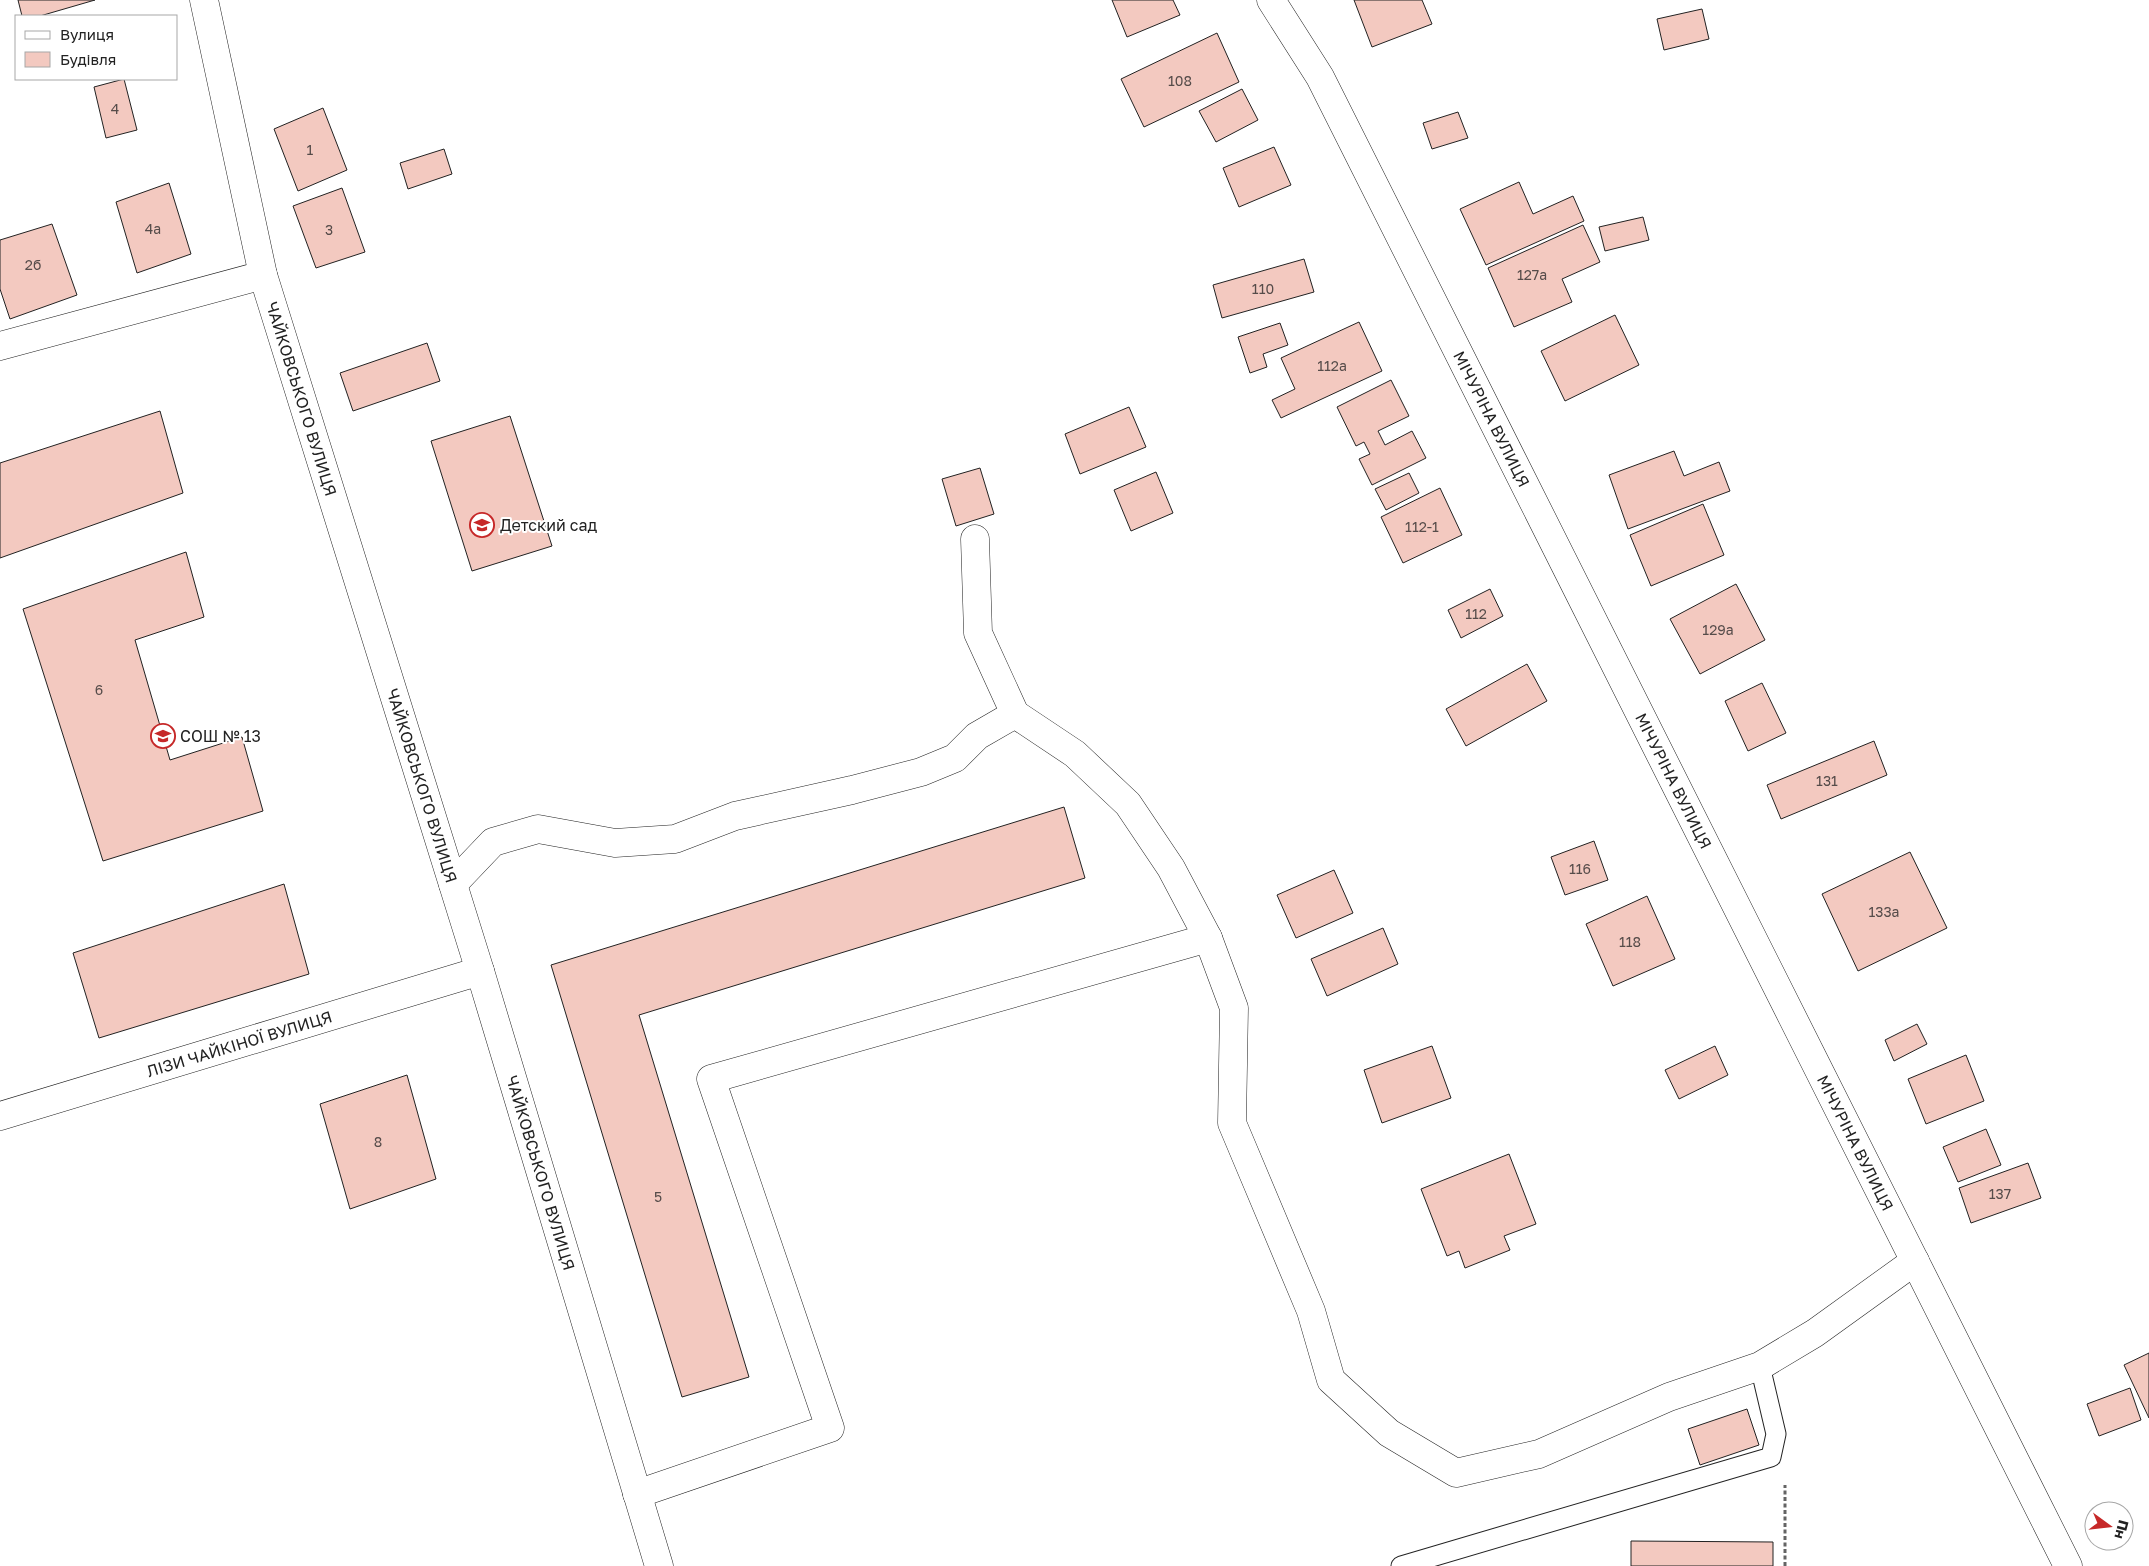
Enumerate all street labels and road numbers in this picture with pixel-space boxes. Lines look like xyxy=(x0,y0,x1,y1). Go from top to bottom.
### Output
street label: ЧАЙКОВСЬКОГО ВУЛИЦЯ xyxy=(262,299,341,498)
street label: МІЧУРІНА ВУЛИЦЯ xyxy=(1449,348,1534,490)
street label: ЧАЙКОВСЬКОГО ВУЛИЦЯ xyxy=(382,686,462,885)
street label: МІЧУРІНА ВУЛИЦЯ xyxy=(1631,710,1716,852)
street label: ЛІЗИ ЧАЙКІНОЇ ВУЛИЦЯ xyxy=(144,1006,334,1081)
street label: МІЧУРІНА ВУЛИЦЯ xyxy=(1813,1071,1898,1214)
street label: ЧАЙКОВСЬКОГО ВУЛИЦЯ xyxy=(502,1073,579,1273)

